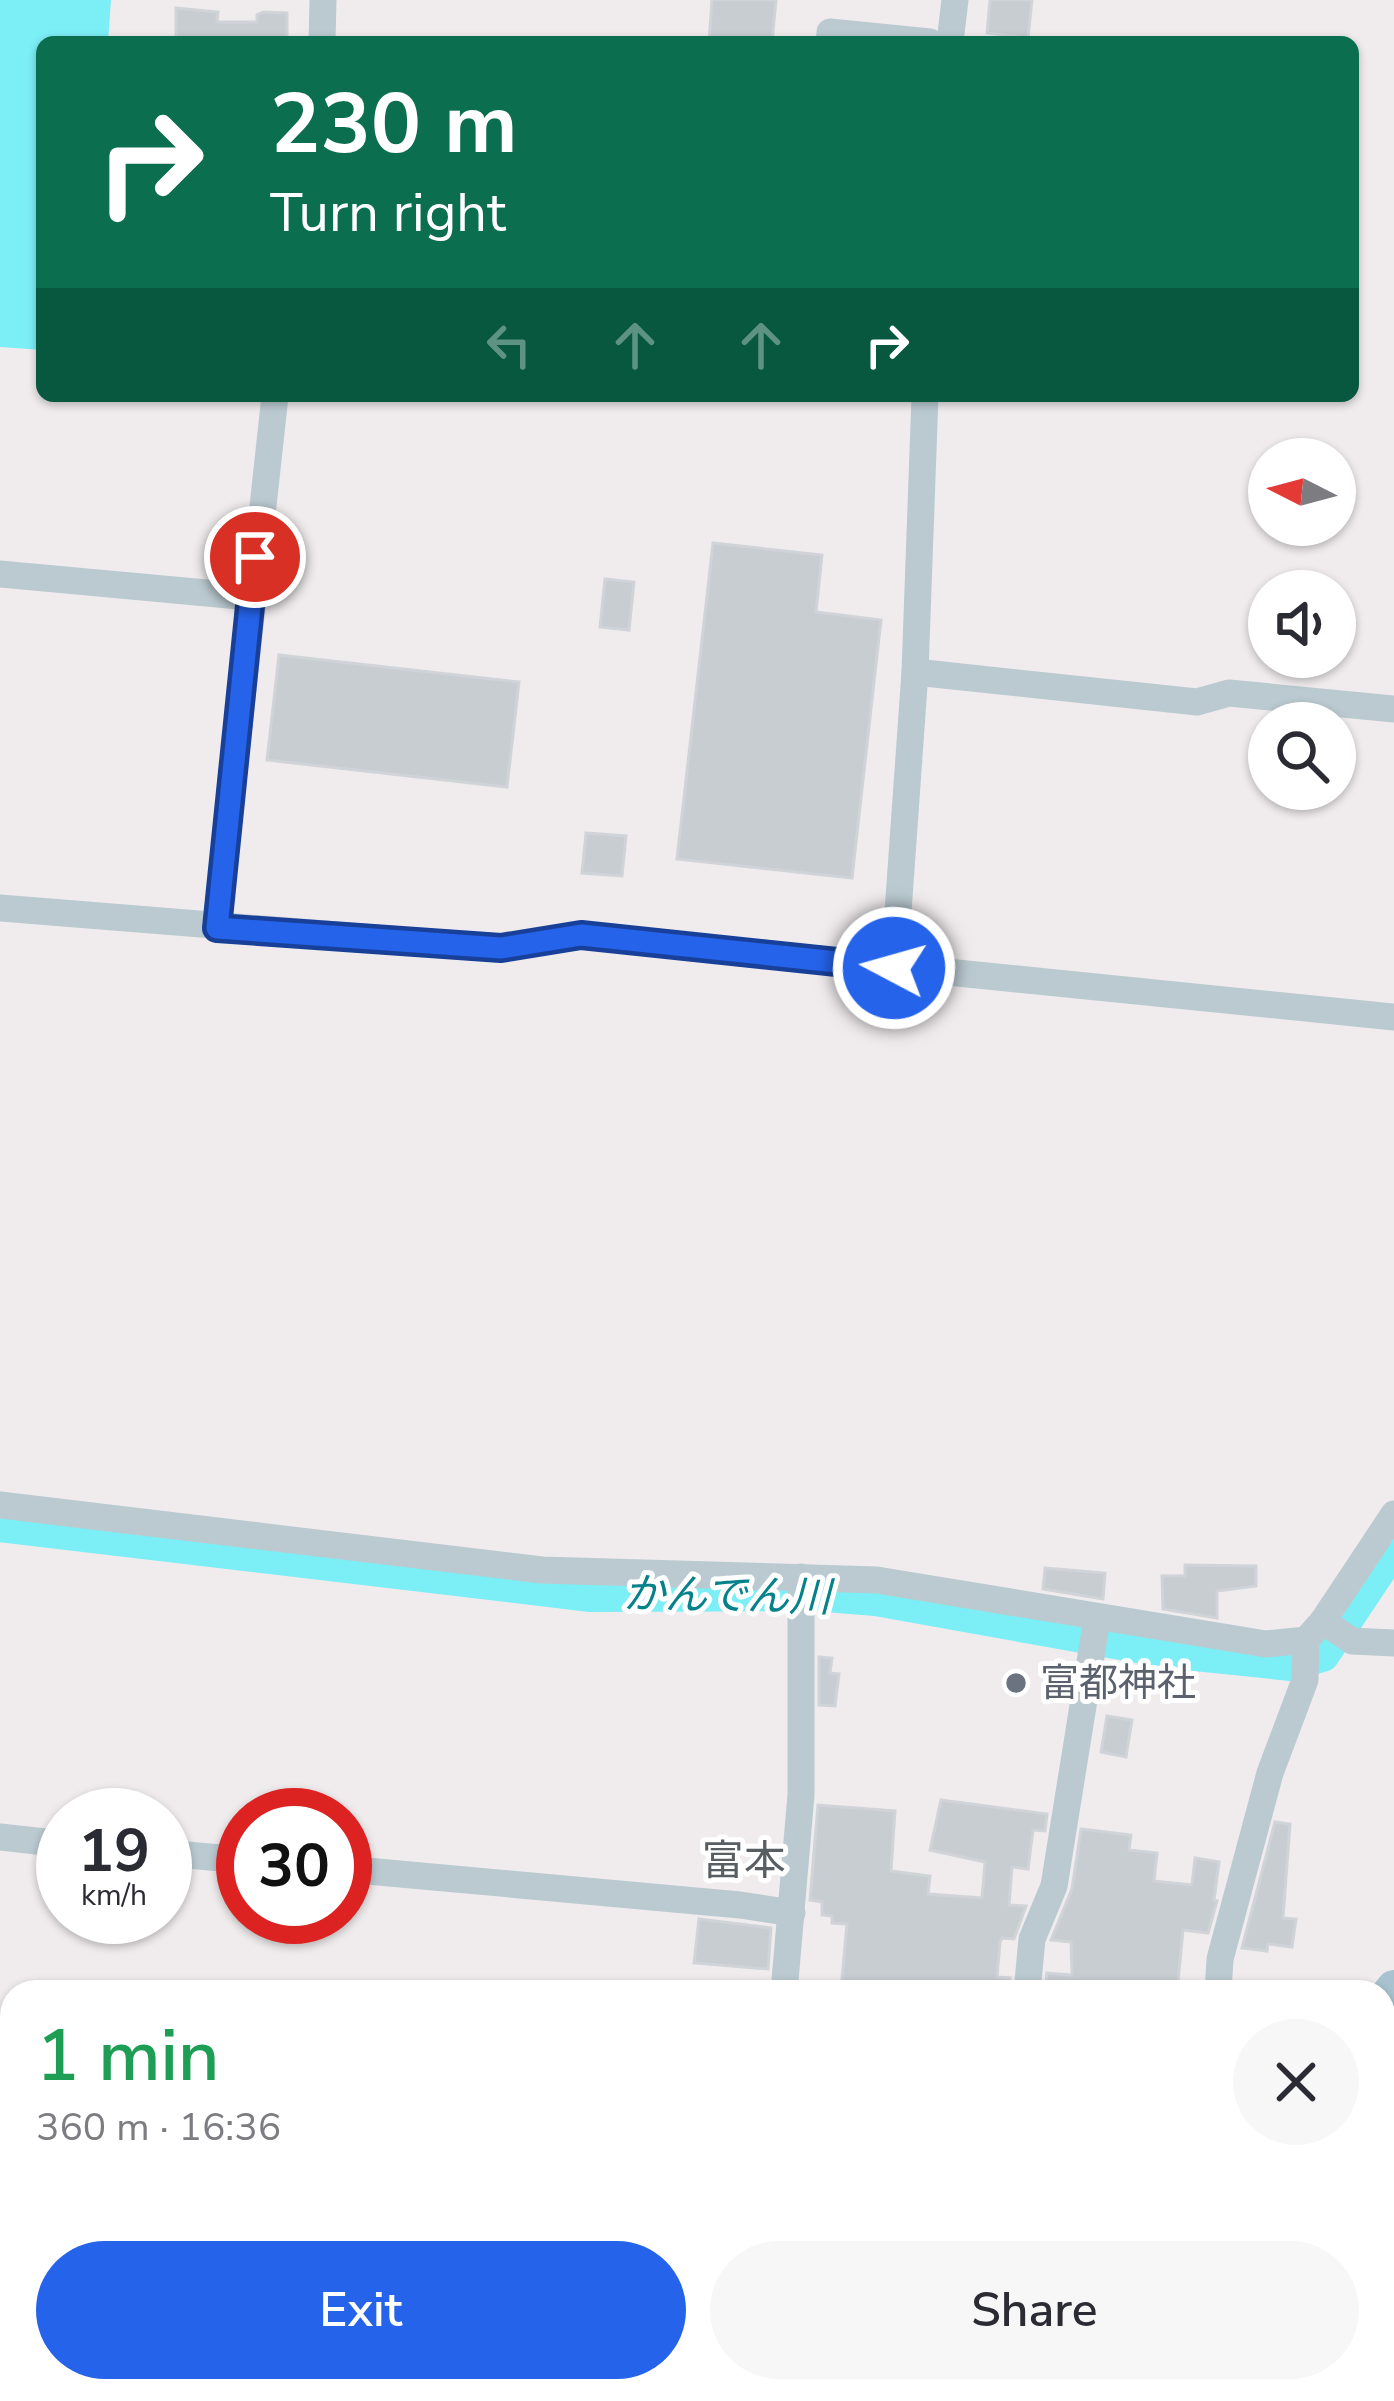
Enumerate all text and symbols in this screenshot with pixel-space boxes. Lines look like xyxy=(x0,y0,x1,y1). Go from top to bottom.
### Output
text: 230 m xyxy=(270,67,518,182)
icon: right xyxy=(72,84,228,240)
text: Turn right xyxy=(270,176,506,250)
icon: left xyxy=(476,312,542,378)
icon: ahead xyxy=(602,312,668,378)
icon: ahead xyxy=(728,312,794,378)
icon: right xyxy=(854,312,920,378)
north arrow xyxy=(1248,438,1356,546)
map controls xyxy=(1248,438,1356,810)
pin xyxy=(204,506,306,608)
icon: arrive xyxy=(222,524,288,590)
button: sound xyxy=(1248,570,1356,678)
button: search xyxy=(1248,702,1356,810)
position arrow xyxy=(831,905,957,1031)
water label: かんでん川 xyxy=(623,1566,835,1626)
place label: 富都神社 xyxy=(1040,1657,1196,1710)
marker: 富都神社 xyxy=(1003,1670,1029,1696)
speed limit sign: 30 xyxy=(216,1788,372,1944)
text: 19 xyxy=(78,1810,150,1892)
district label: 富本 xyxy=(702,1833,786,1890)
text: km/h xyxy=(81,1875,147,1916)
text: 1 min xyxy=(36,2007,219,2105)
button: close xyxy=(1233,2019,1359,2145)
text: 360 m · 16:36 xyxy=(36,2101,281,2154)
button: Exit xyxy=(36,2241,686,2379)
button: Share xyxy=(710,2241,1359,2379)

